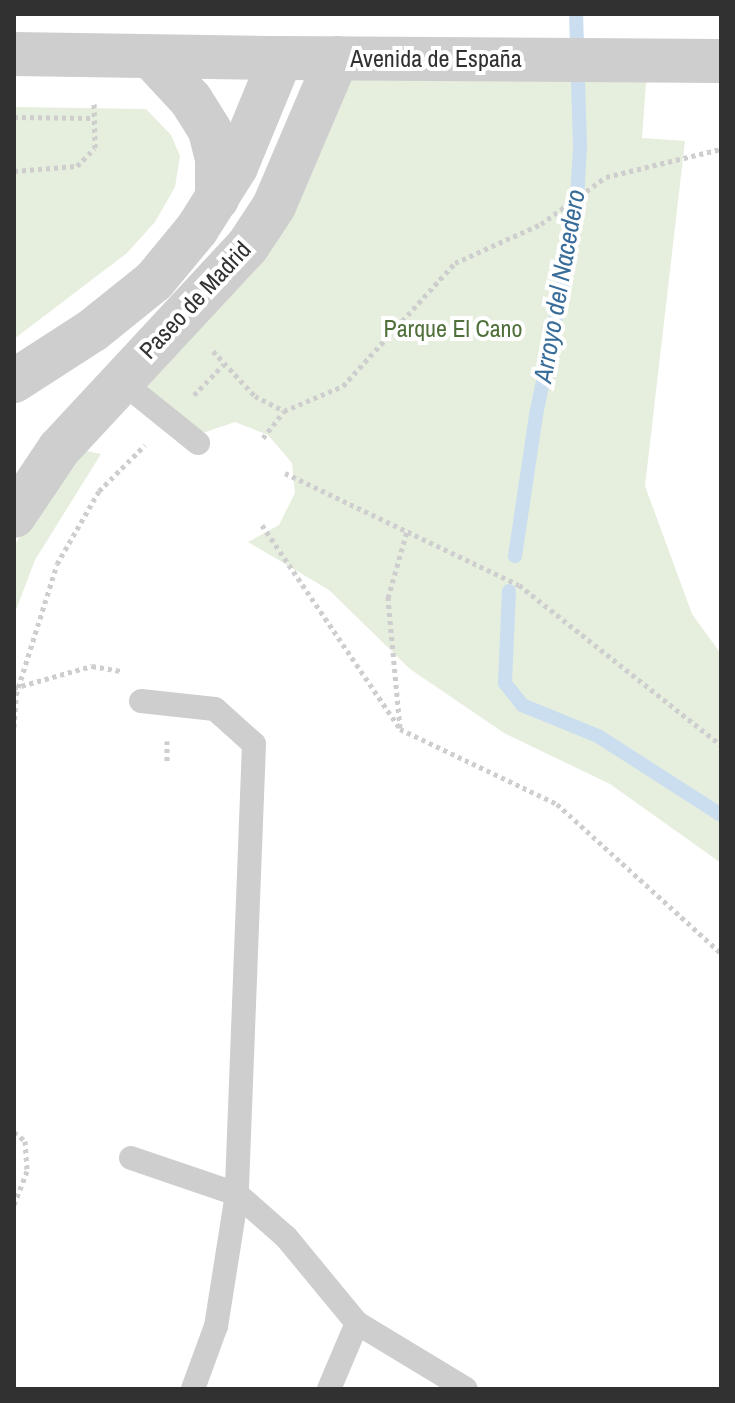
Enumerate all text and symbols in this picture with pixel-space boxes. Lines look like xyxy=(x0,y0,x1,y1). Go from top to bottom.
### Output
street label: Avenida de España xyxy=(350,45,522,73)
water label: Arroyo del Nacedero xyxy=(527,187,591,385)
street label: Paseo de Madrid xyxy=(133,235,257,365)
park label: Parque El Cano xyxy=(384,315,522,343)

